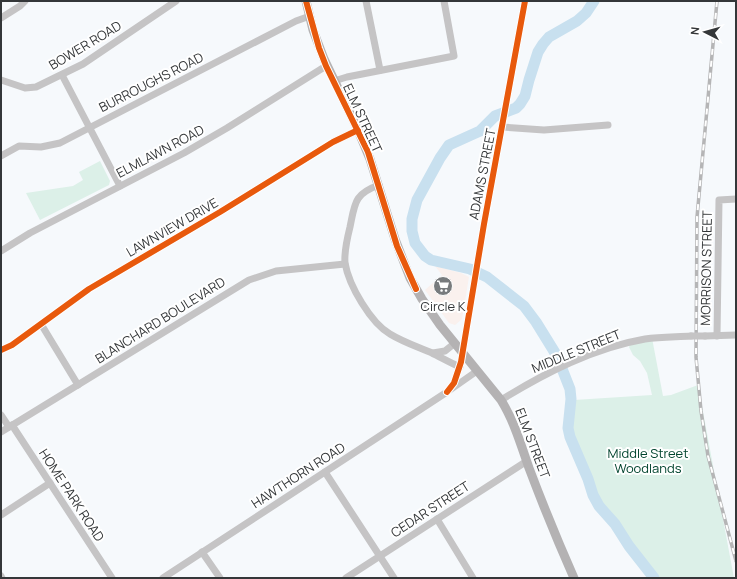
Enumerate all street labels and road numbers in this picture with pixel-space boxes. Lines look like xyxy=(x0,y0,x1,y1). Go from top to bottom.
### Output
street label: BOWER ROAD xyxy=(45,16,125,74)
street label: BURROUGHS ROAD xyxy=(96,48,207,116)
street label: ELM STREET xyxy=(339,81,387,156)
street label: ELMLAWN ROAD xyxy=(113,120,207,182)
street label: ADAMS STREET xyxy=(464,126,500,221)
street label: LAWNVIEW DRIVE xyxy=(123,193,221,261)
street label: MORRISON STREET xyxy=(696,210,716,326)
street label: BLANCHARD BOULEVARD xyxy=(91,272,229,367)
street label: MIDDLE STREET xyxy=(529,325,623,377)
street label: ELM STREET xyxy=(511,405,555,481)
street label: HAWTHORN ROAD xyxy=(248,438,349,512)
street label: HOME PARK ROAD xyxy=(35,445,109,545)
street label: CEDAR STREET xyxy=(387,477,473,541)

